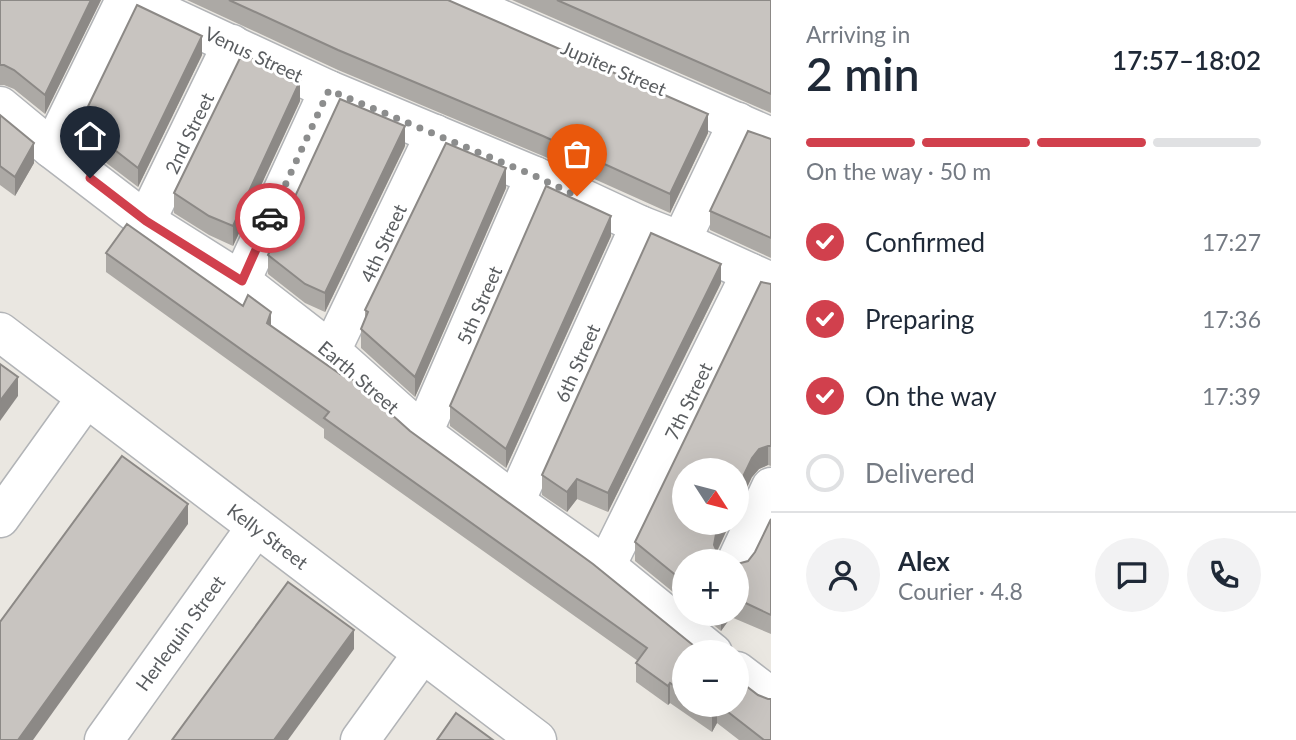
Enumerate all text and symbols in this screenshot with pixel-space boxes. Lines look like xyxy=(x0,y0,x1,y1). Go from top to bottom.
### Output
text: Arriving in xyxy=(806,20,910,48)
street label: Venus Street xyxy=(201,21,307,87)
street label: Jupiter Street xyxy=(558,36,670,100)
text: 17:57–18:02 xyxy=(1112,44,1261,76)
text: 2 min xyxy=(806,46,920,101)
street label: 2nd Street xyxy=(160,89,219,177)
pin xyxy=(60,106,120,178)
icon: home xyxy=(71,117,109,155)
pin xyxy=(547,124,607,196)
icon: bag xyxy=(558,135,596,173)
text: On the way · 50 m xyxy=(806,157,991,185)
courier xyxy=(235,183,305,253)
icon: car xyxy=(251,199,289,237)
street label: 4th Street xyxy=(355,200,411,286)
icon: check xyxy=(806,223,844,261)
text: Confirmed xyxy=(865,226,985,258)
text: 17:27 xyxy=(1202,228,1261,256)
street label: 5th Street xyxy=(452,262,507,348)
icon: check xyxy=(806,300,844,338)
text: Preparing xyxy=(865,303,974,335)
text: 17:36 xyxy=(1202,305,1261,333)
street label: 6th Street xyxy=(550,320,605,406)
street label: Earth Street xyxy=(314,336,404,418)
street label: 7th Street xyxy=(659,358,717,443)
icon: check xyxy=(806,377,844,415)
text: On the way xyxy=(865,380,997,412)
text: 17:39 xyxy=(1202,382,1261,410)
text: Delivered xyxy=(865,457,975,489)
north arrow xyxy=(672,458,749,536)
map controls xyxy=(672,458,749,717)
street label: Kelly Street xyxy=(223,498,313,574)
button: person xyxy=(806,538,880,612)
button: chat xyxy=(1095,538,1169,612)
button: phone xyxy=(1187,538,1261,612)
text: Alex xyxy=(898,545,950,577)
button: + xyxy=(672,549,749,626)
street label: Herlequin Street xyxy=(130,571,230,695)
text: Courier · 4.8 xyxy=(898,577,1023,605)
button: − xyxy=(672,640,749,717)

